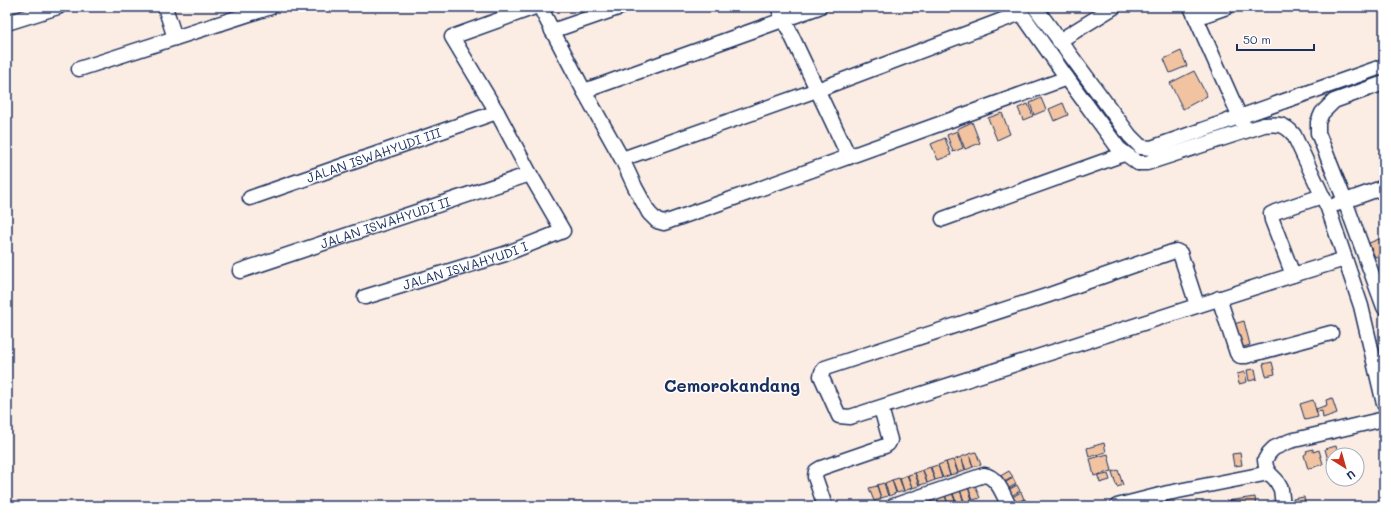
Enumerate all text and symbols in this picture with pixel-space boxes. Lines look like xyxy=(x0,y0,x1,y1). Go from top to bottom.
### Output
scale bar xyxy=(1237,26,1314,52)
text: 50 m xyxy=(1243,31,1271,47)
street label: JALAN ISWAHYUDI III xyxy=(304,123,443,186)
street label: JALAN ISWAHYUDI II xyxy=(318,192,452,252)
street label: JALAN ISWAHYUDI I xyxy=(400,237,530,293)
district label: Cemorokandang xyxy=(664,374,800,396)
north arrow xyxy=(1325,447,1365,487)
text: U xyxy=(1344,467,1359,484)

